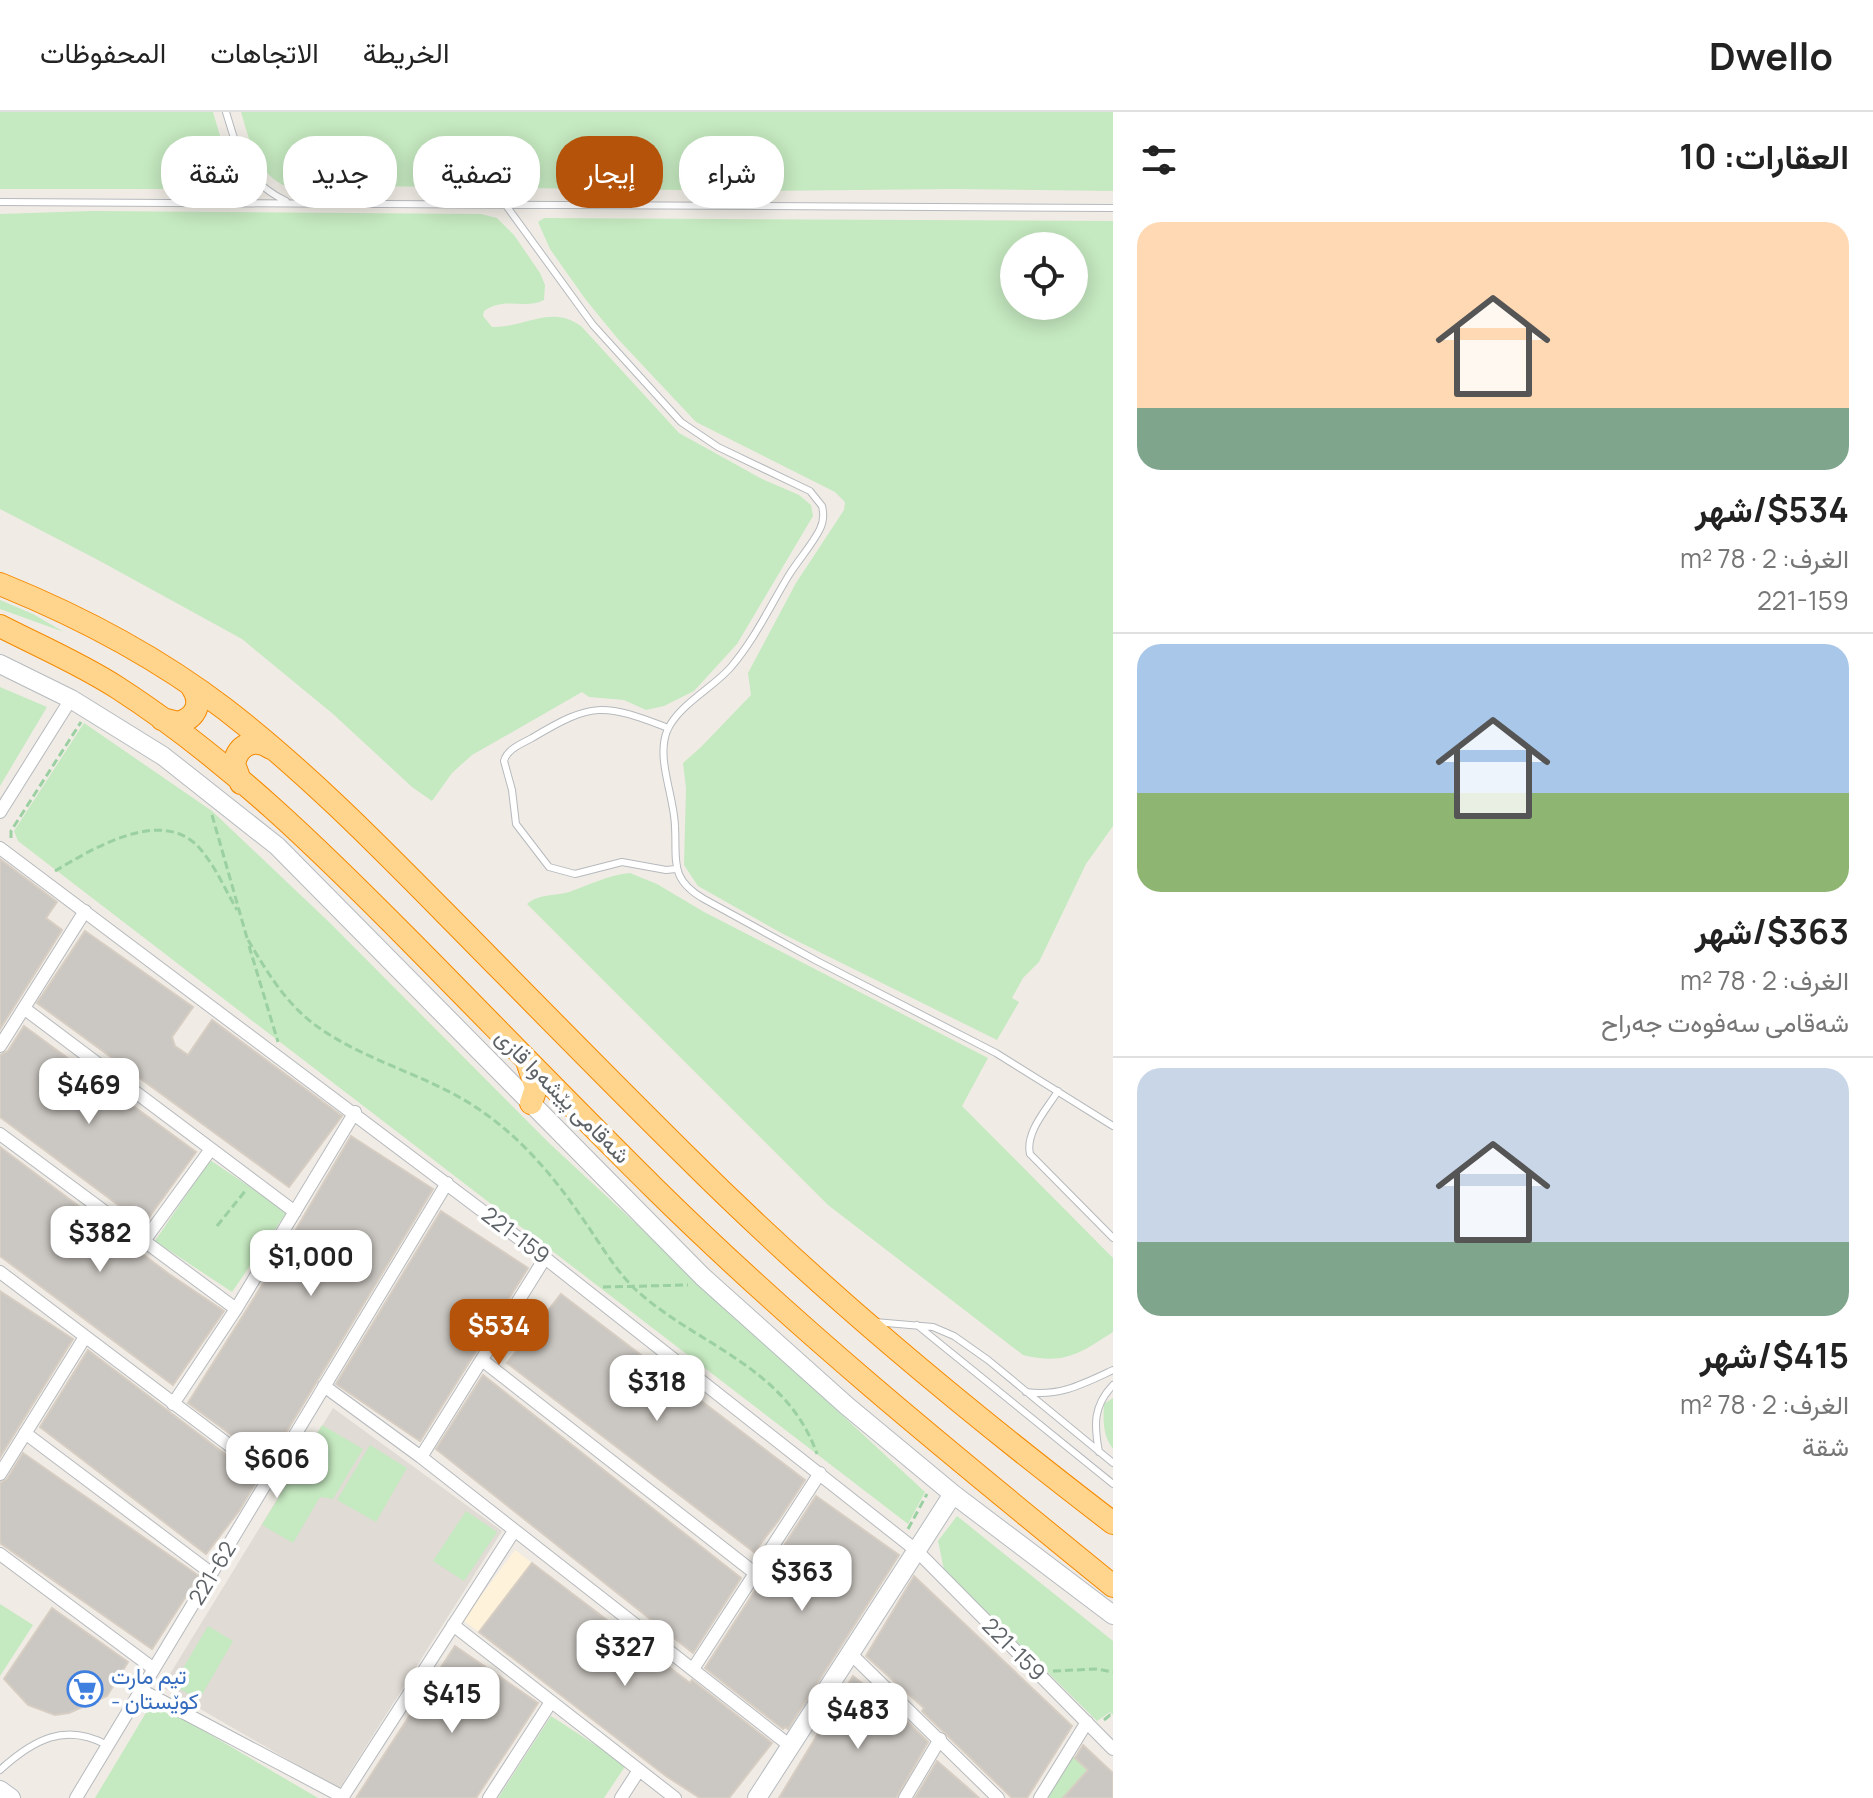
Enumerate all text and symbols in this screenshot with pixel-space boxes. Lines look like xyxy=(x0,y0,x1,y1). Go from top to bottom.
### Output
text: Dwello xyxy=(1709,29,1833,81)
text: المحفوظات xyxy=(40,33,166,71)
text: الاتجاهات xyxy=(210,33,319,71)
text: الخريطة xyxy=(363,33,449,71)
text: العقارات: 10 xyxy=(1679,133,1849,179)
chip: شقة xyxy=(161,136,267,208)
chip: جديد xyxy=(283,136,397,208)
chip: تصفية xyxy=(413,136,540,208)
chip: إيجار xyxy=(556,136,663,208)
chip: شراء xyxy=(679,136,784,208)
icon: filters xyxy=(1137,138,1181,182)
map controls xyxy=(1000,232,1088,320)
button: locate xyxy=(1000,232,1088,320)
icon: home xyxy=(1421,274,1565,418)
text: $534/شهر xyxy=(1695,486,1849,532)
text: الغرف: 2 · 78 m² xyxy=(1680,540,1849,576)
text: 221-159 xyxy=(1757,582,1849,618)
icon: home xyxy=(1421,696,1565,840)
text: $363/شهر xyxy=(1695,908,1849,954)
text: الغرف: 2 · 78 m² xyxy=(1680,962,1849,998)
text: شەقامی سەفوەت جەراح xyxy=(1601,1004,1849,1040)
street label: شەقامی پێشەوا قازی xyxy=(489,1022,637,1170)
pin: $469 xyxy=(42,1058,136,1126)
text: $469 xyxy=(57,1066,121,1102)
icon: home xyxy=(1421,1120,1565,1264)
street label: 221-159 xyxy=(476,1200,556,1270)
pin: $382 xyxy=(53,1206,147,1274)
text: $382 xyxy=(69,1214,131,1250)
pin: $1,000 xyxy=(246,1230,376,1298)
text: $1,000 xyxy=(268,1238,354,1274)
pin: $534 xyxy=(452,1299,546,1367)
text: $534 xyxy=(468,1307,530,1343)
text: $415/شهر xyxy=(1700,1332,1849,1378)
pin: $318 xyxy=(610,1355,704,1423)
text: $318 xyxy=(628,1363,686,1399)
text: الغرف: 2 · 78 m² xyxy=(1680,1386,1849,1422)
text: شقة xyxy=(1802,1428,1849,1464)
pin: $606 xyxy=(230,1432,324,1500)
text: $606 xyxy=(244,1440,310,1476)
street label: 221-62 xyxy=(181,1536,243,1610)
pin: $363 xyxy=(755,1545,849,1613)
text: $363 xyxy=(771,1553,833,1589)
street label: 221-159 xyxy=(976,1611,1052,1687)
pin: $327 xyxy=(578,1620,672,1688)
text: $327 xyxy=(595,1628,655,1664)
place label: تیم مارت - کوێستان xyxy=(111,1661,199,1716)
pin: $415 xyxy=(405,1667,499,1735)
supermarket icon: تیم مارت - کوێستان xyxy=(66,1670,104,1708)
text: $415 xyxy=(423,1675,481,1711)
pin: $483 xyxy=(811,1683,905,1751)
text: $483 xyxy=(826,1691,890,1727)

